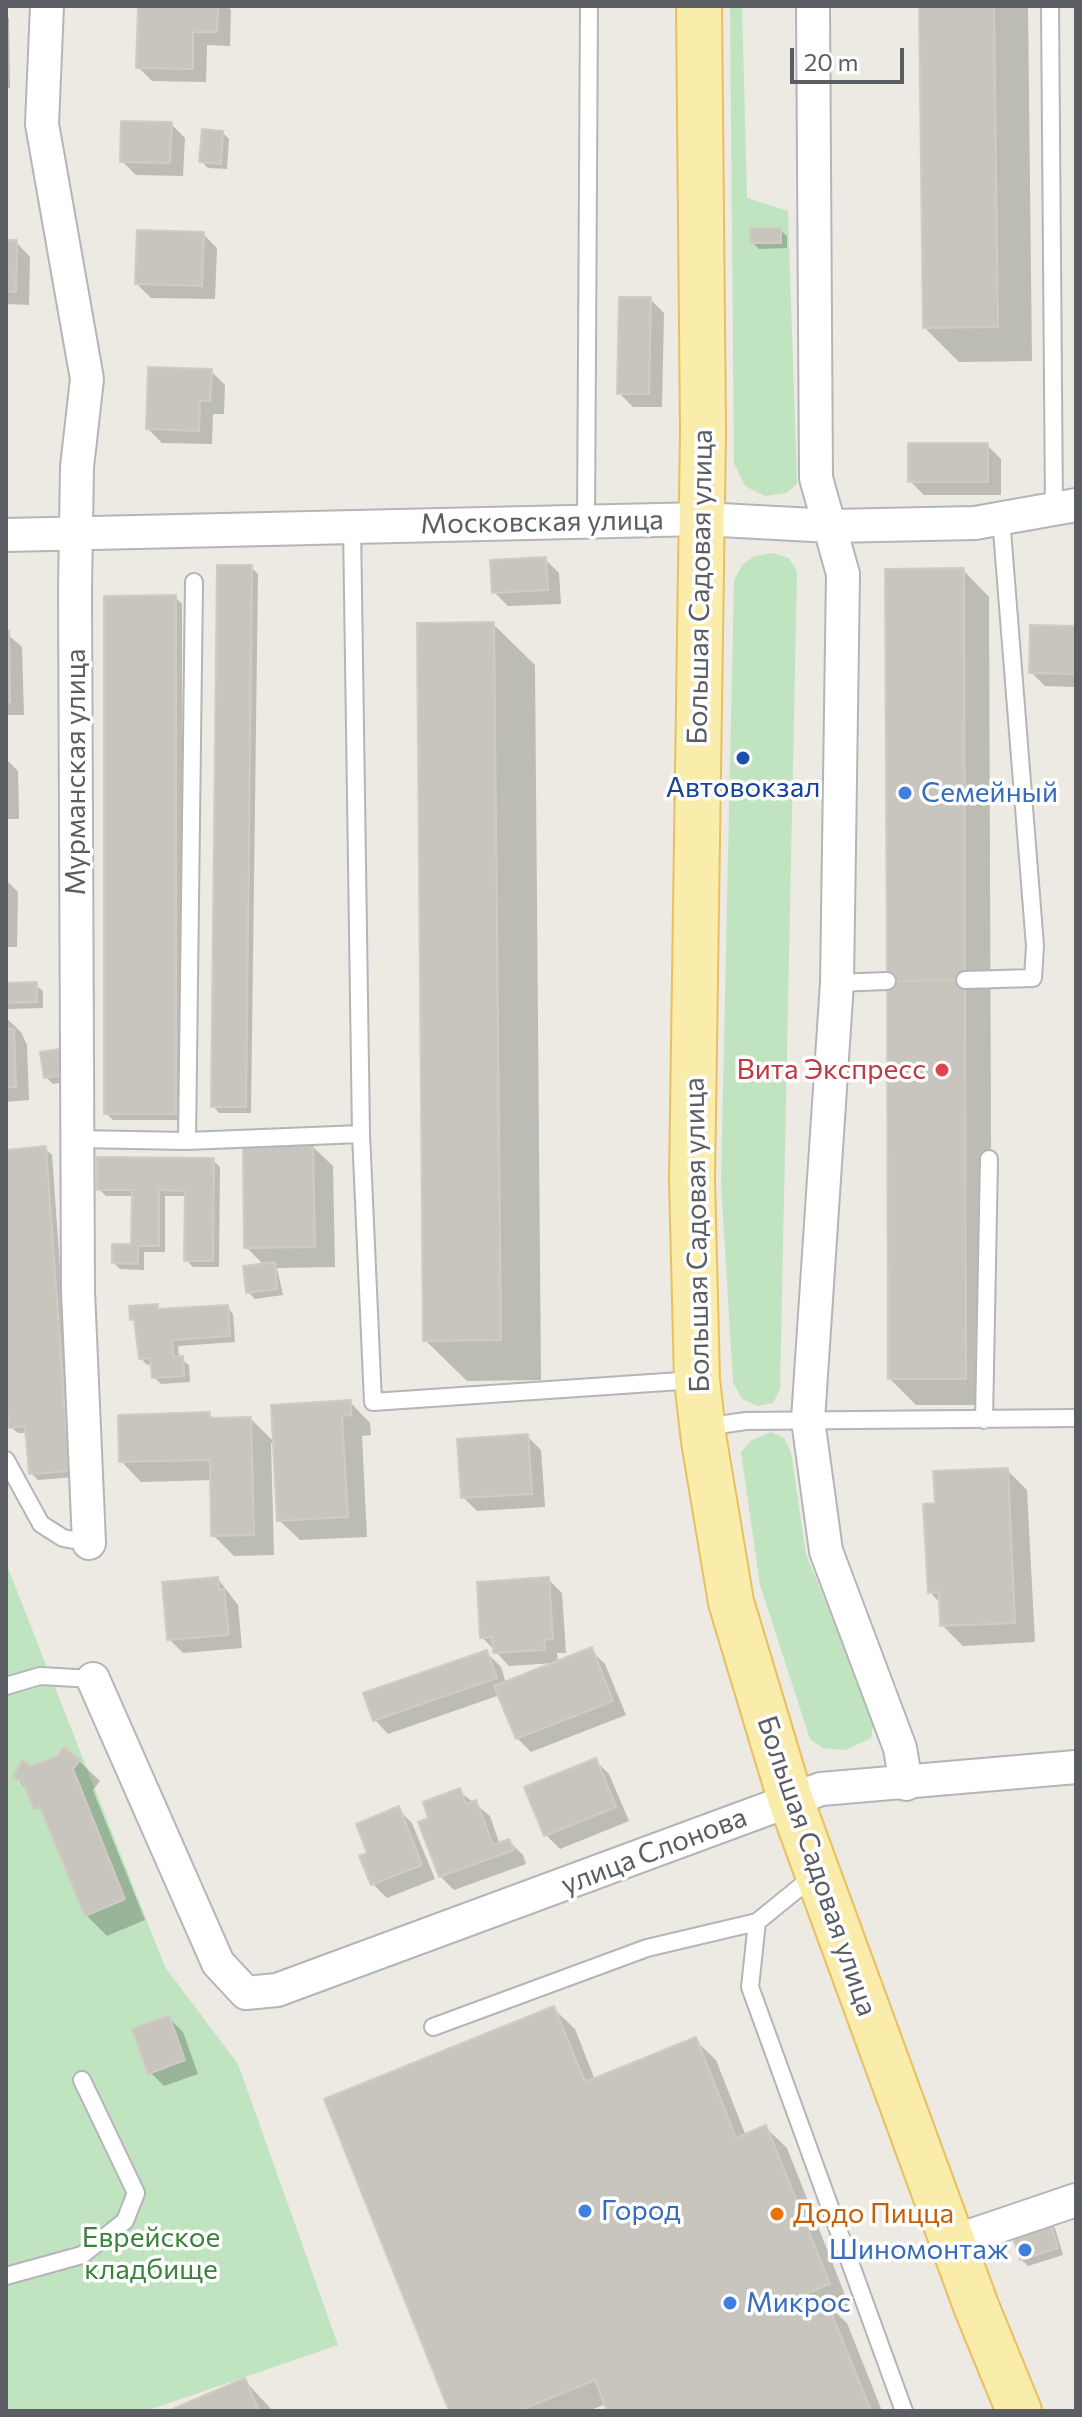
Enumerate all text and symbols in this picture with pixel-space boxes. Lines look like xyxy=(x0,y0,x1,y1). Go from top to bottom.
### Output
scale bar xyxy=(794,32,908,82)
text: 20 m xyxy=(804,47,858,76)
street label: Большая Садовая улица xyxy=(680,429,720,745)
street label: Московская улица xyxy=(420,503,664,541)
street label: Мурманская улица xyxy=(59,648,93,896)
marker: Автовокзал xyxy=(734,749,752,767)
place label: Автовокзал xyxy=(666,771,820,805)
place label: Семейный xyxy=(921,776,1058,810)
marker: Семейный xyxy=(896,784,914,802)
place label: Вита Экспресс xyxy=(737,1053,926,1087)
marker: Вита Экспресс xyxy=(933,1061,951,1079)
street label: Большая Садовая улица xyxy=(677,1077,717,1393)
street label: Большая Садовая улица xyxy=(750,1711,884,2021)
street label: улица Слонова xyxy=(556,1800,752,1902)
place label: Город xyxy=(601,2194,681,2228)
place label: Додо Пицца xyxy=(793,2197,954,2231)
marker: Город xyxy=(576,2202,594,2220)
marker: Додо Пицца xyxy=(768,2205,786,2223)
park label: Еврейское кладбище xyxy=(82,2221,220,2287)
place label: Шиномонтаж xyxy=(829,2233,1009,2267)
marker: Шиномонтаж xyxy=(1016,2241,1034,2259)
place label: Микрос xyxy=(746,2286,851,2320)
marker: Микрос xyxy=(721,2294,739,2312)

